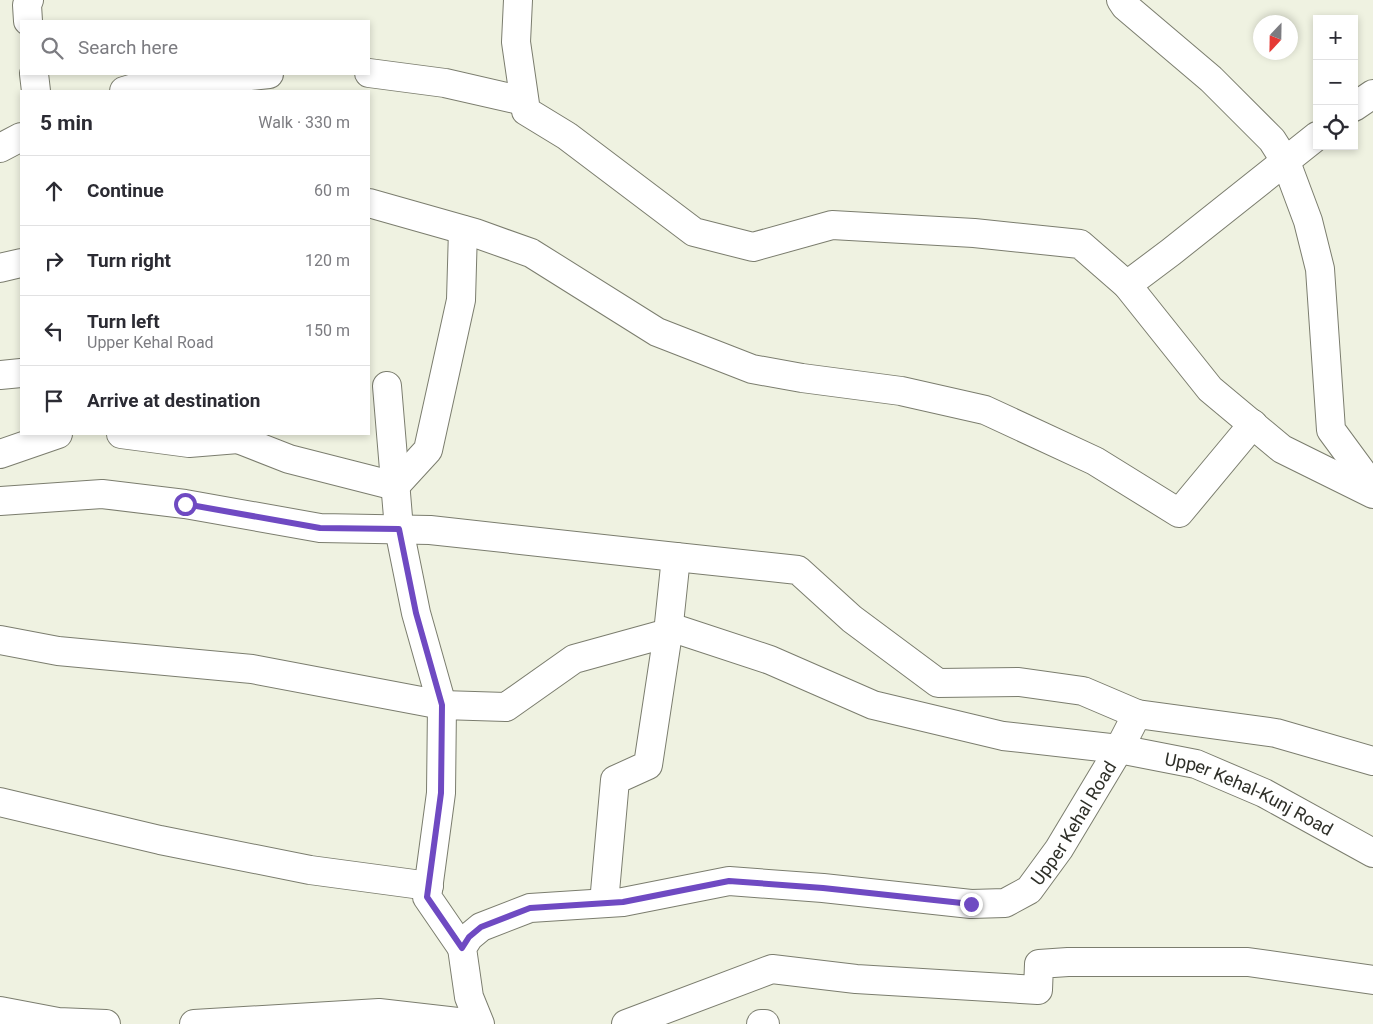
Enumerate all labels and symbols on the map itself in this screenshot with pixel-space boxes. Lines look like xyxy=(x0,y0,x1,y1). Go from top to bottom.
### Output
north arrow xyxy=(1253,15,1298,60)
route start xyxy=(174,493,197,516)
street label: Upper Kehal-Kunj Road xyxy=(1163,748,1337,840)
street label: Upper Kehal Road xyxy=(1026,757,1120,889)
route end xyxy=(960,893,983,916)

